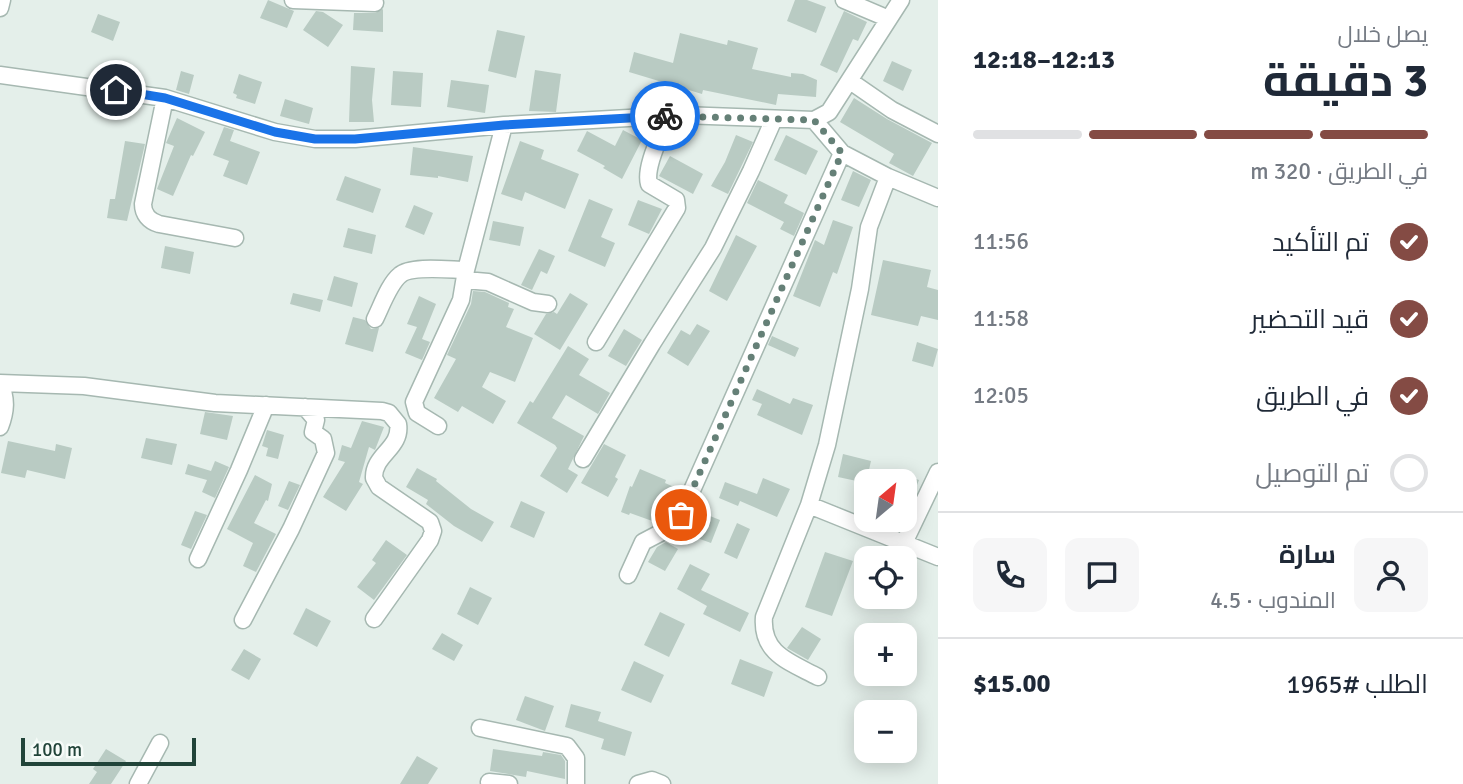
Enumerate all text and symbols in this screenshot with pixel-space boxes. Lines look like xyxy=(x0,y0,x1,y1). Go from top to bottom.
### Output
text: يصل خلال xyxy=(1338,20,1428,49)
text: 12:13–12:18 xyxy=(973,44,1115,76)
text: 3 دقيقة xyxy=(1263,53,1428,109)
pin xyxy=(86,60,146,120)
icon: home xyxy=(97,71,135,109)
courier xyxy=(630,81,700,151)
icon: bike xyxy=(646,97,684,135)
text: في الطريق · 320 m xyxy=(1250,157,1428,186)
icon: check xyxy=(1390,223,1428,261)
text: 11:56 xyxy=(973,227,1029,256)
text: تم التأكيد xyxy=(1272,227,1369,259)
icon: check xyxy=(1390,300,1428,338)
text: 11:58 xyxy=(973,304,1029,333)
text: قيد التحضير xyxy=(1251,304,1369,336)
icon: check xyxy=(1390,377,1428,415)
text: 12:05 xyxy=(973,381,1029,410)
text: في الطريق xyxy=(1256,381,1369,413)
text: تم التوصيل xyxy=(1255,458,1369,490)
north arrow xyxy=(854,469,917,532)
map controls xyxy=(854,469,917,763)
pin xyxy=(651,485,711,545)
icon: bag xyxy=(662,496,700,534)
button: phone xyxy=(973,538,1047,612)
button: chat xyxy=(1065,538,1139,612)
button: person xyxy=(1354,538,1428,612)
text: سارة xyxy=(1279,539,1336,571)
button: locate xyxy=(854,546,917,609)
text: المندوب · 4.5 xyxy=(1210,586,1336,615)
button: + xyxy=(854,623,917,686)
text: $15.00 xyxy=(973,668,1051,700)
text: الطلب #1965 xyxy=(1286,669,1428,701)
button: − xyxy=(854,700,917,763)
scale bar xyxy=(21,735,196,767)
text: 100 m xyxy=(32,738,82,762)

